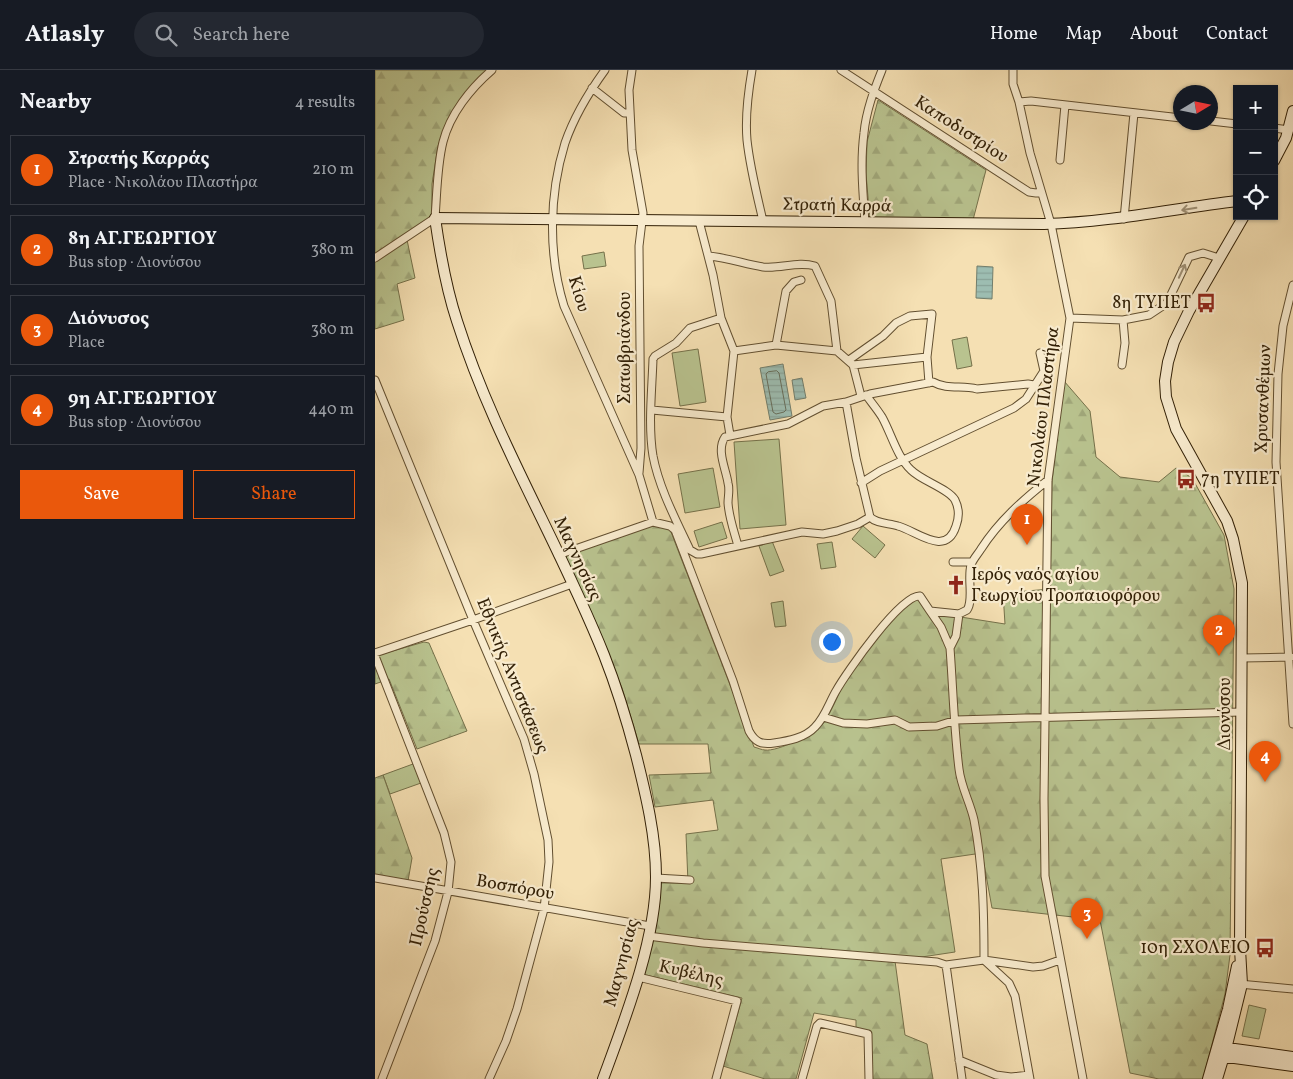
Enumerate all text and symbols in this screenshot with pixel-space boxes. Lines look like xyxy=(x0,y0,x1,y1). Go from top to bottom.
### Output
search box xyxy=(134,12,484,57)
text: Atlasly xyxy=(25,18,104,52)
icon: search xyxy=(152,21,180,49)
text: Search here xyxy=(192,22,290,48)
text: Home xyxy=(990,22,1038,47)
text: Map xyxy=(1066,22,1102,47)
text: About xyxy=(1130,22,1178,47)
text: Contact xyxy=(1206,22,1268,47)
north arrow xyxy=(1173,85,1218,130)
map controls xyxy=(1233,85,1278,220)
button: + xyxy=(1233,85,1278,130)
text: Nearby xyxy=(20,88,91,117)
street label: Καποδιστρίου xyxy=(909,90,1013,170)
text: 4 results xyxy=(295,92,355,114)
button: − xyxy=(1233,130,1278,175)
text: Στρατής Καρράς xyxy=(68,146,209,172)
text: 1 xyxy=(34,159,40,181)
text: 210 m xyxy=(312,159,354,181)
text: Place · Νικολάου Πλαστήρα xyxy=(68,172,258,194)
button: locate xyxy=(1233,175,1278,220)
street label: Στρατή Καρρά xyxy=(782,193,892,219)
one-way arrow xyxy=(1181,204,1197,214)
text: 8η ΑΓ.ΓΕΩΡΓΙΟΥ xyxy=(68,226,217,252)
text: 2 xyxy=(33,239,41,261)
text: 380 m xyxy=(311,239,354,261)
text: Bus stop · Διονύσου xyxy=(68,252,201,274)
one-way arrow xyxy=(1177,264,1187,279)
street label: Κίου xyxy=(561,273,595,315)
place label: 8η ΤΥΠΕΤ xyxy=(1112,291,1191,316)
street label: Σατωβριάνδου xyxy=(613,292,638,404)
bus stop icon: 8η ΤΥΠΕΤ xyxy=(1195,292,1217,314)
text: Διόνυσος xyxy=(68,306,149,332)
text: 3 xyxy=(33,319,41,341)
text: 380 m xyxy=(311,319,354,341)
street label: Νικολάου Πλαστήρα xyxy=(1022,325,1066,489)
text: Place xyxy=(68,332,105,354)
street label: Χρυσανθέμων xyxy=(1250,344,1278,454)
text: 9η ΑΓ.ΓΕΩΡΓΙΟΥ xyxy=(68,386,217,412)
text: 4 xyxy=(32,399,42,421)
text: 440 m xyxy=(308,399,354,421)
text: Bus stop · Διονύσου xyxy=(68,412,201,434)
place label: 7η ΤΥΠΕΤ xyxy=(1201,467,1280,492)
bus stop icon: 7η ΤΥΠΕΤ xyxy=(1175,468,1197,490)
button: Save xyxy=(20,470,183,519)
button: Share xyxy=(193,470,355,519)
pin: 1 xyxy=(1011,504,1043,545)
street label: Μαγνησίας xyxy=(547,513,607,605)
place label: Ιερός ναός αγίου Γεωργίου Τροπαιοφόρου xyxy=(971,563,1160,609)
church icon: Ιερός ναός αγίου Γεωργίου Τροπαιοφόρου xyxy=(945,574,967,596)
street label: Εθνικής Αντιστάσεως xyxy=(469,594,555,758)
pin: 2 xyxy=(1203,615,1235,656)
your location xyxy=(819,629,845,655)
street label: Διονύσου xyxy=(1213,678,1238,750)
pin: 4 xyxy=(1249,741,1281,782)
street label: Προύσσης xyxy=(404,865,446,949)
street label: Βοσπόρου xyxy=(474,869,556,907)
pin: 3 xyxy=(1071,898,1103,939)
street label: Μαγνησίας xyxy=(598,916,646,1010)
place label: 10η ΣΧΟΛΕΙΟ xyxy=(1140,936,1250,961)
bus stop icon: 10η ΣΧΟΛΕΙΟ xyxy=(1254,937,1276,959)
street label: Κυβέλης xyxy=(656,954,726,994)

